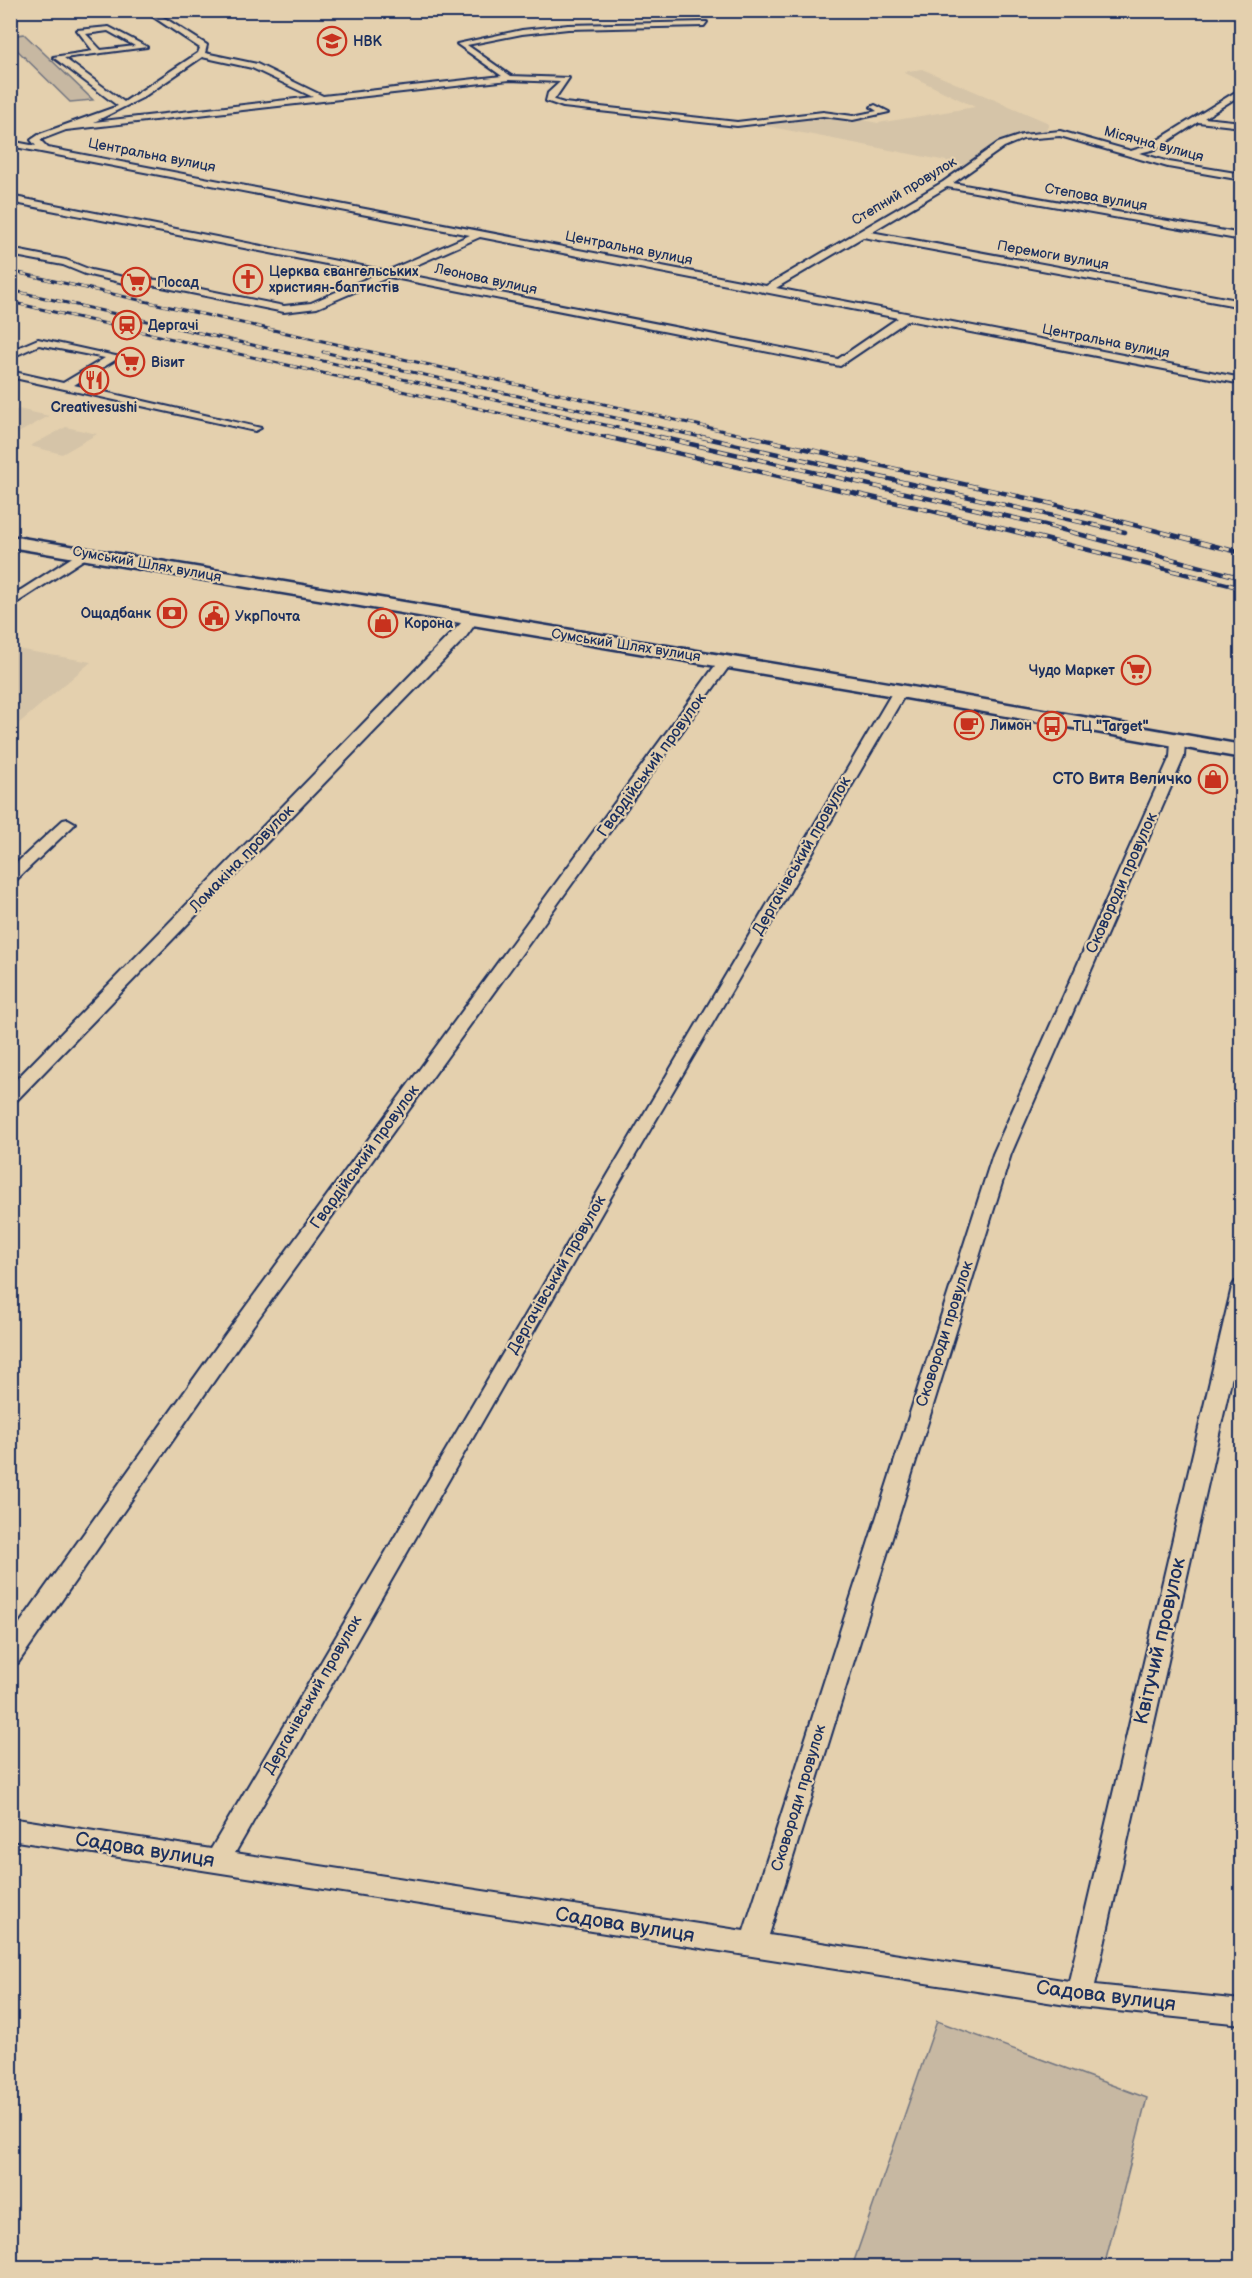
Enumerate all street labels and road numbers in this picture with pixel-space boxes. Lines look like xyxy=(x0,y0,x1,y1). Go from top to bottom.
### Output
street label: Місячна вулиця xyxy=(1102,123,1206,166)
street label: Центральна вулиця xyxy=(87,134,217,176)
street label: Степний провулок xyxy=(849,153,960,229)
street label: Степова вулиця xyxy=(1043,180,1149,214)
street label: Центральна вулиця xyxy=(564,227,694,269)
street label: Перемоги вулиця xyxy=(996,237,1110,273)
street label: Леонова вулиця xyxy=(432,260,539,298)
street label: Центральна вулиця xyxy=(1041,320,1171,362)
street label: Сумський Шлях вулиця xyxy=(71,543,223,586)
street label: Сумський Шлях вулиця xyxy=(550,625,702,665)
street label: Гвардійський провулок xyxy=(593,689,711,841)
street label: Дергачівський провулок xyxy=(749,773,856,939)
street label: Ломакіна провулок xyxy=(185,801,299,917)
street label: Сковороди провулок xyxy=(1082,809,1162,956)
street label: Гвардійський провулок xyxy=(306,1081,424,1233)
street label: Дергачівський провулок xyxy=(504,1192,611,1358)
street label: Сковороди провулок xyxy=(912,1258,978,1409)
street label: Квітучий провулок xyxy=(1129,1555,1191,1727)
street label: Дергачівський провулок xyxy=(260,1612,367,1778)
street label: Сковороди провулок xyxy=(768,1722,831,1874)
street label: Садова вулиця xyxy=(74,1827,216,1873)
street label: Садова вулиця xyxy=(554,1902,696,1948)
street label: Садова вулиця xyxy=(1035,1976,1177,2016)

